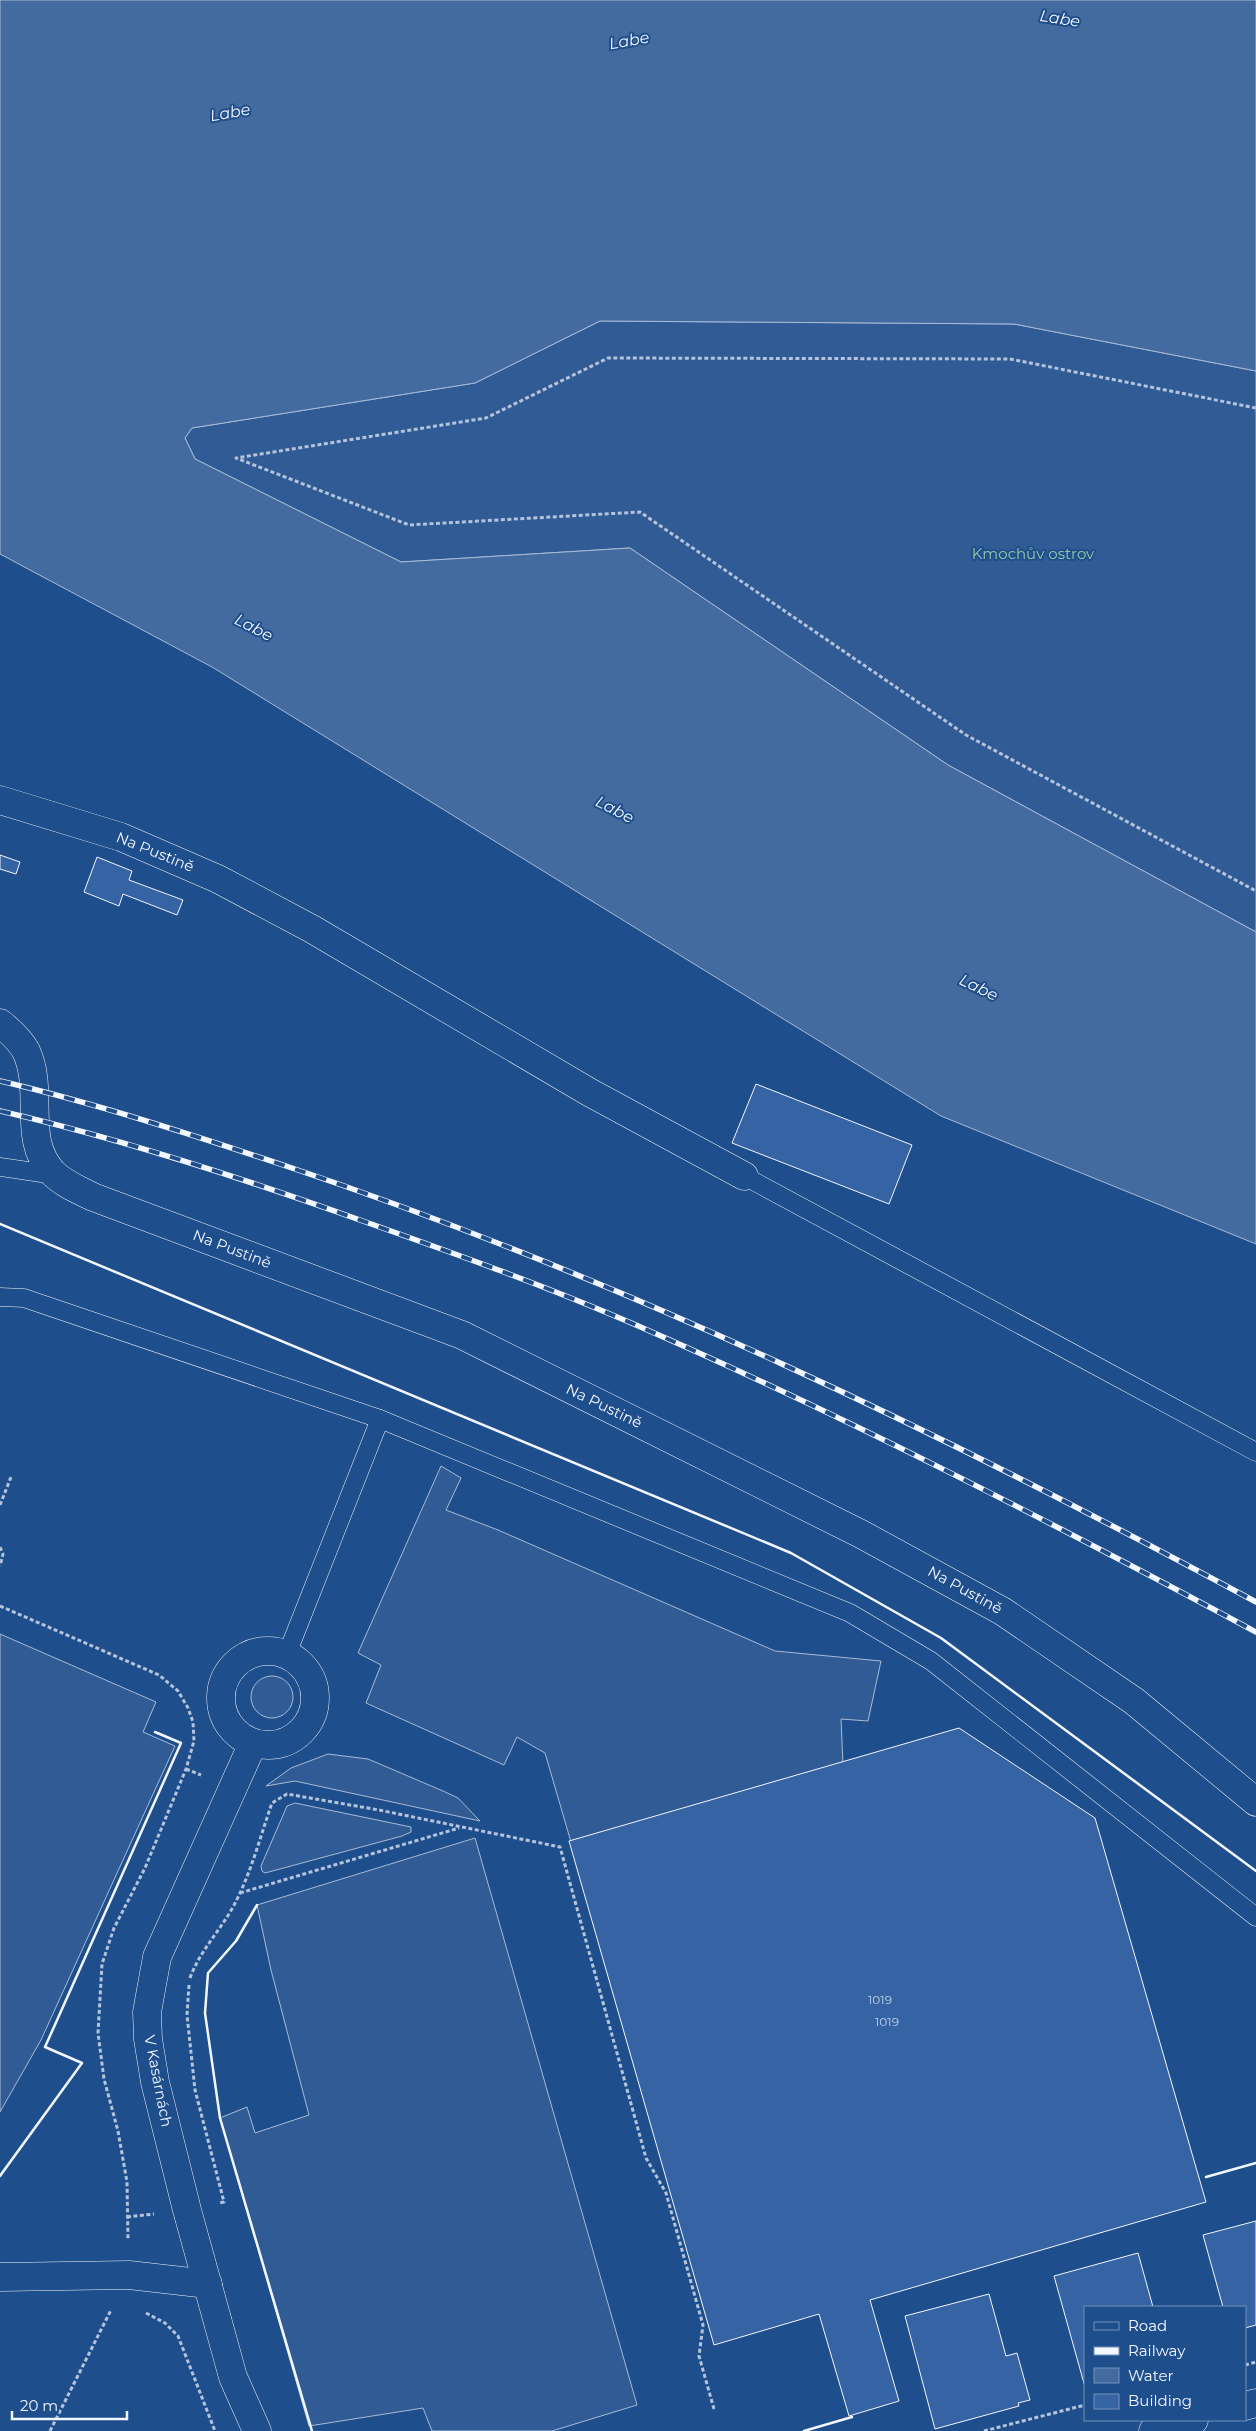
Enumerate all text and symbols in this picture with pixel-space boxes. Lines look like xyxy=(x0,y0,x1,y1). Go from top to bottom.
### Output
water label: Labe xyxy=(1038,6,1081,31)
water label: Labe xyxy=(607,28,651,53)
water label: Labe xyxy=(208,100,252,125)
park label: Kmochův ostrov xyxy=(972,544,1095,563)
water label: Labe xyxy=(231,610,276,645)
water label: Labe xyxy=(592,792,637,827)
street label: Na Pustině xyxy=(113,827,197,876)
water label: Labe xyxy=(956,970,1001,1005)
street label: Na Pustině xyxy=(190,1225,274,1272)
street label: Na Pustině xyxy=(563,1379,645,1432)
street label: Na Pustině xyxy=(925,1561,1006,1618)
house number: 1019 xyxy=(868,1992,892,2007)
house number: 1019 xyxy=(875,2014,899,2029)
street label: V Kasárnách xyxy=(140,2033,177,2128)
legend xyxy=(1084,2306,1246,2421)
text: Road xyxy=(1128,2316,1167,2335)
text: Railway xyxy=(1128,2341,1186,2360)
text: Water xyxy=(1128,2366,1174,2385)
scale bar xyxy=(12,2388,128,2420)
text: Building xyxy=(1128,2391,1192,2410)
text: 20 m xyxy=(20,2396,58,2415)

